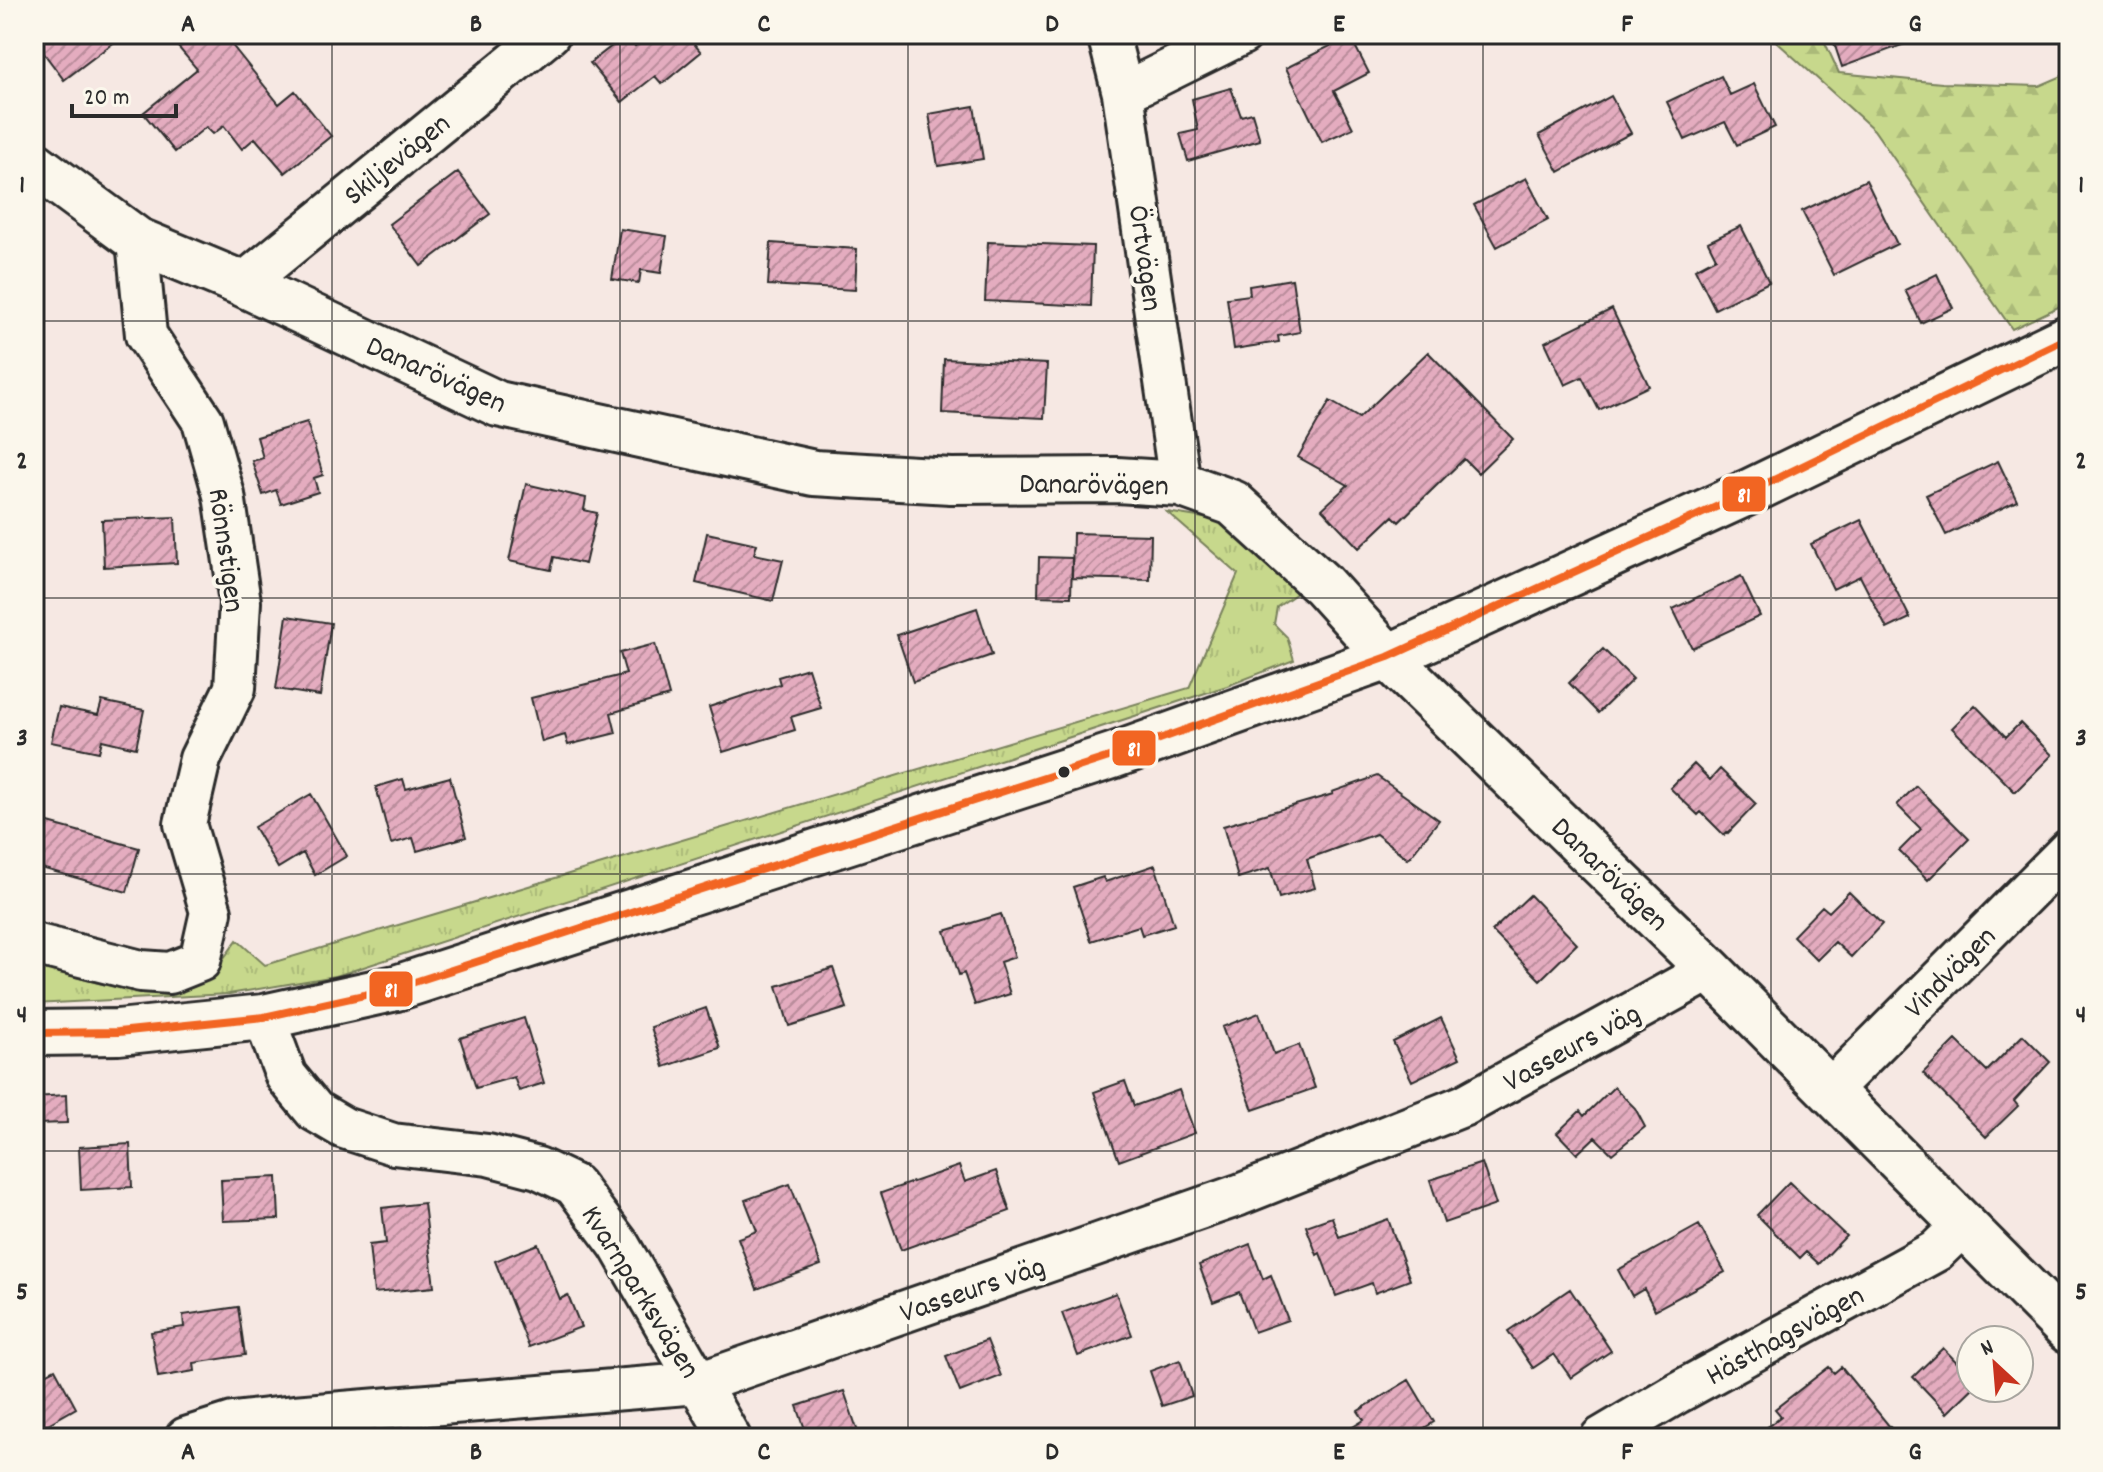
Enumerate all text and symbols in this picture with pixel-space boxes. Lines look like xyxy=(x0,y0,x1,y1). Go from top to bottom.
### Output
text: A xyxy=(181,7,195,44)
text: B xyxy=(470,7,482,44)
text: C xyxy=(758,7,771,44)
text: D xyxy=(1045,7,1059,44)
text: E xyxy=(1333,7,1345,44)
text: F xyxy=(1621,7,1633,44)
text: G xyxy=(1908,7,1922,44)
scale bar xyxy=(72,68,176,118)
text: 20 m xyxy=(84,82,130,116)
street label: Skiljevägen xyxy=(336,105,462,218)
text: 1 xyxy=(19,168,25,205)
text: 1 xyxy=(2078,168,2084,205)
street label: Örtvägen xyxy=(1114,203,1171,314)
street label: Danarövägen xyxy=(358,327,512,427)
text: 2 xyxy=(16,444,28,481)
text: 2 xyxy=(2075,444,2087,481)
street label: Danarövägen xyxy=(1019,465,1169,510)
line badge: 81 xyxy=(1721,475,1767,513)
text: 81 xyxy=(1737,482,1751,513)
street label: Rönnstigen xyxy=(194,486,254,616)
text: 3 xyxy=(16,721,28,758)
text: 3 xyxy=(2075,721,2087,758)
line badge: 81 xyxy=(1111,729,1157,767)
text: 81 xyxy=(1127,736,1141,767)
unlabelled marker xyxy=(1056,764,1072,780)
street label: Danarövägen xyxy=(1539,809,1677,944)
street label: Vindvägen xyxy=(1896,918,2008,1030)
line badge: 81 xyxy=(368,970,414,1008)
text: 81 xyxy=(384,977,398,1008)
street label: Vasseurs väg xyxy=(1497,994,1650,1105)
text: 4 xyxy=(17,998,27,1035)
text: 4 xyxy=(2076,998,2086,1035)
street label: Kvarnparksvägen xyxy=(568,1198,709,1388)
street label: Vasseurs väg xyxy=(895,1247,1052,1337)
text: 5 xyxy=(16,1275,28,1312)
text: 5 xyxy=(2075,1275,2087,1312)
street label: Hästhagsvägen xyxy=(1699,1277,1873,1399)
north arrow xyxy=(1955,1324,2035,1404)
text: N xyxy=(1976,1333,2000,1365)
text: A xyxy=(181,1435,195,1472)
text: B xyxy=(470,1435,482,1472)
text: C xyxy=(758,1435,771,1472)
text: D xyxy=(1045,1435,1059,1472)
text: E xyxy=(1333,1435,1345,1472)
text: F xyxy=(1621,1435,1633,1472)
text: G xyxy=(1908,1435,1922,1472)

